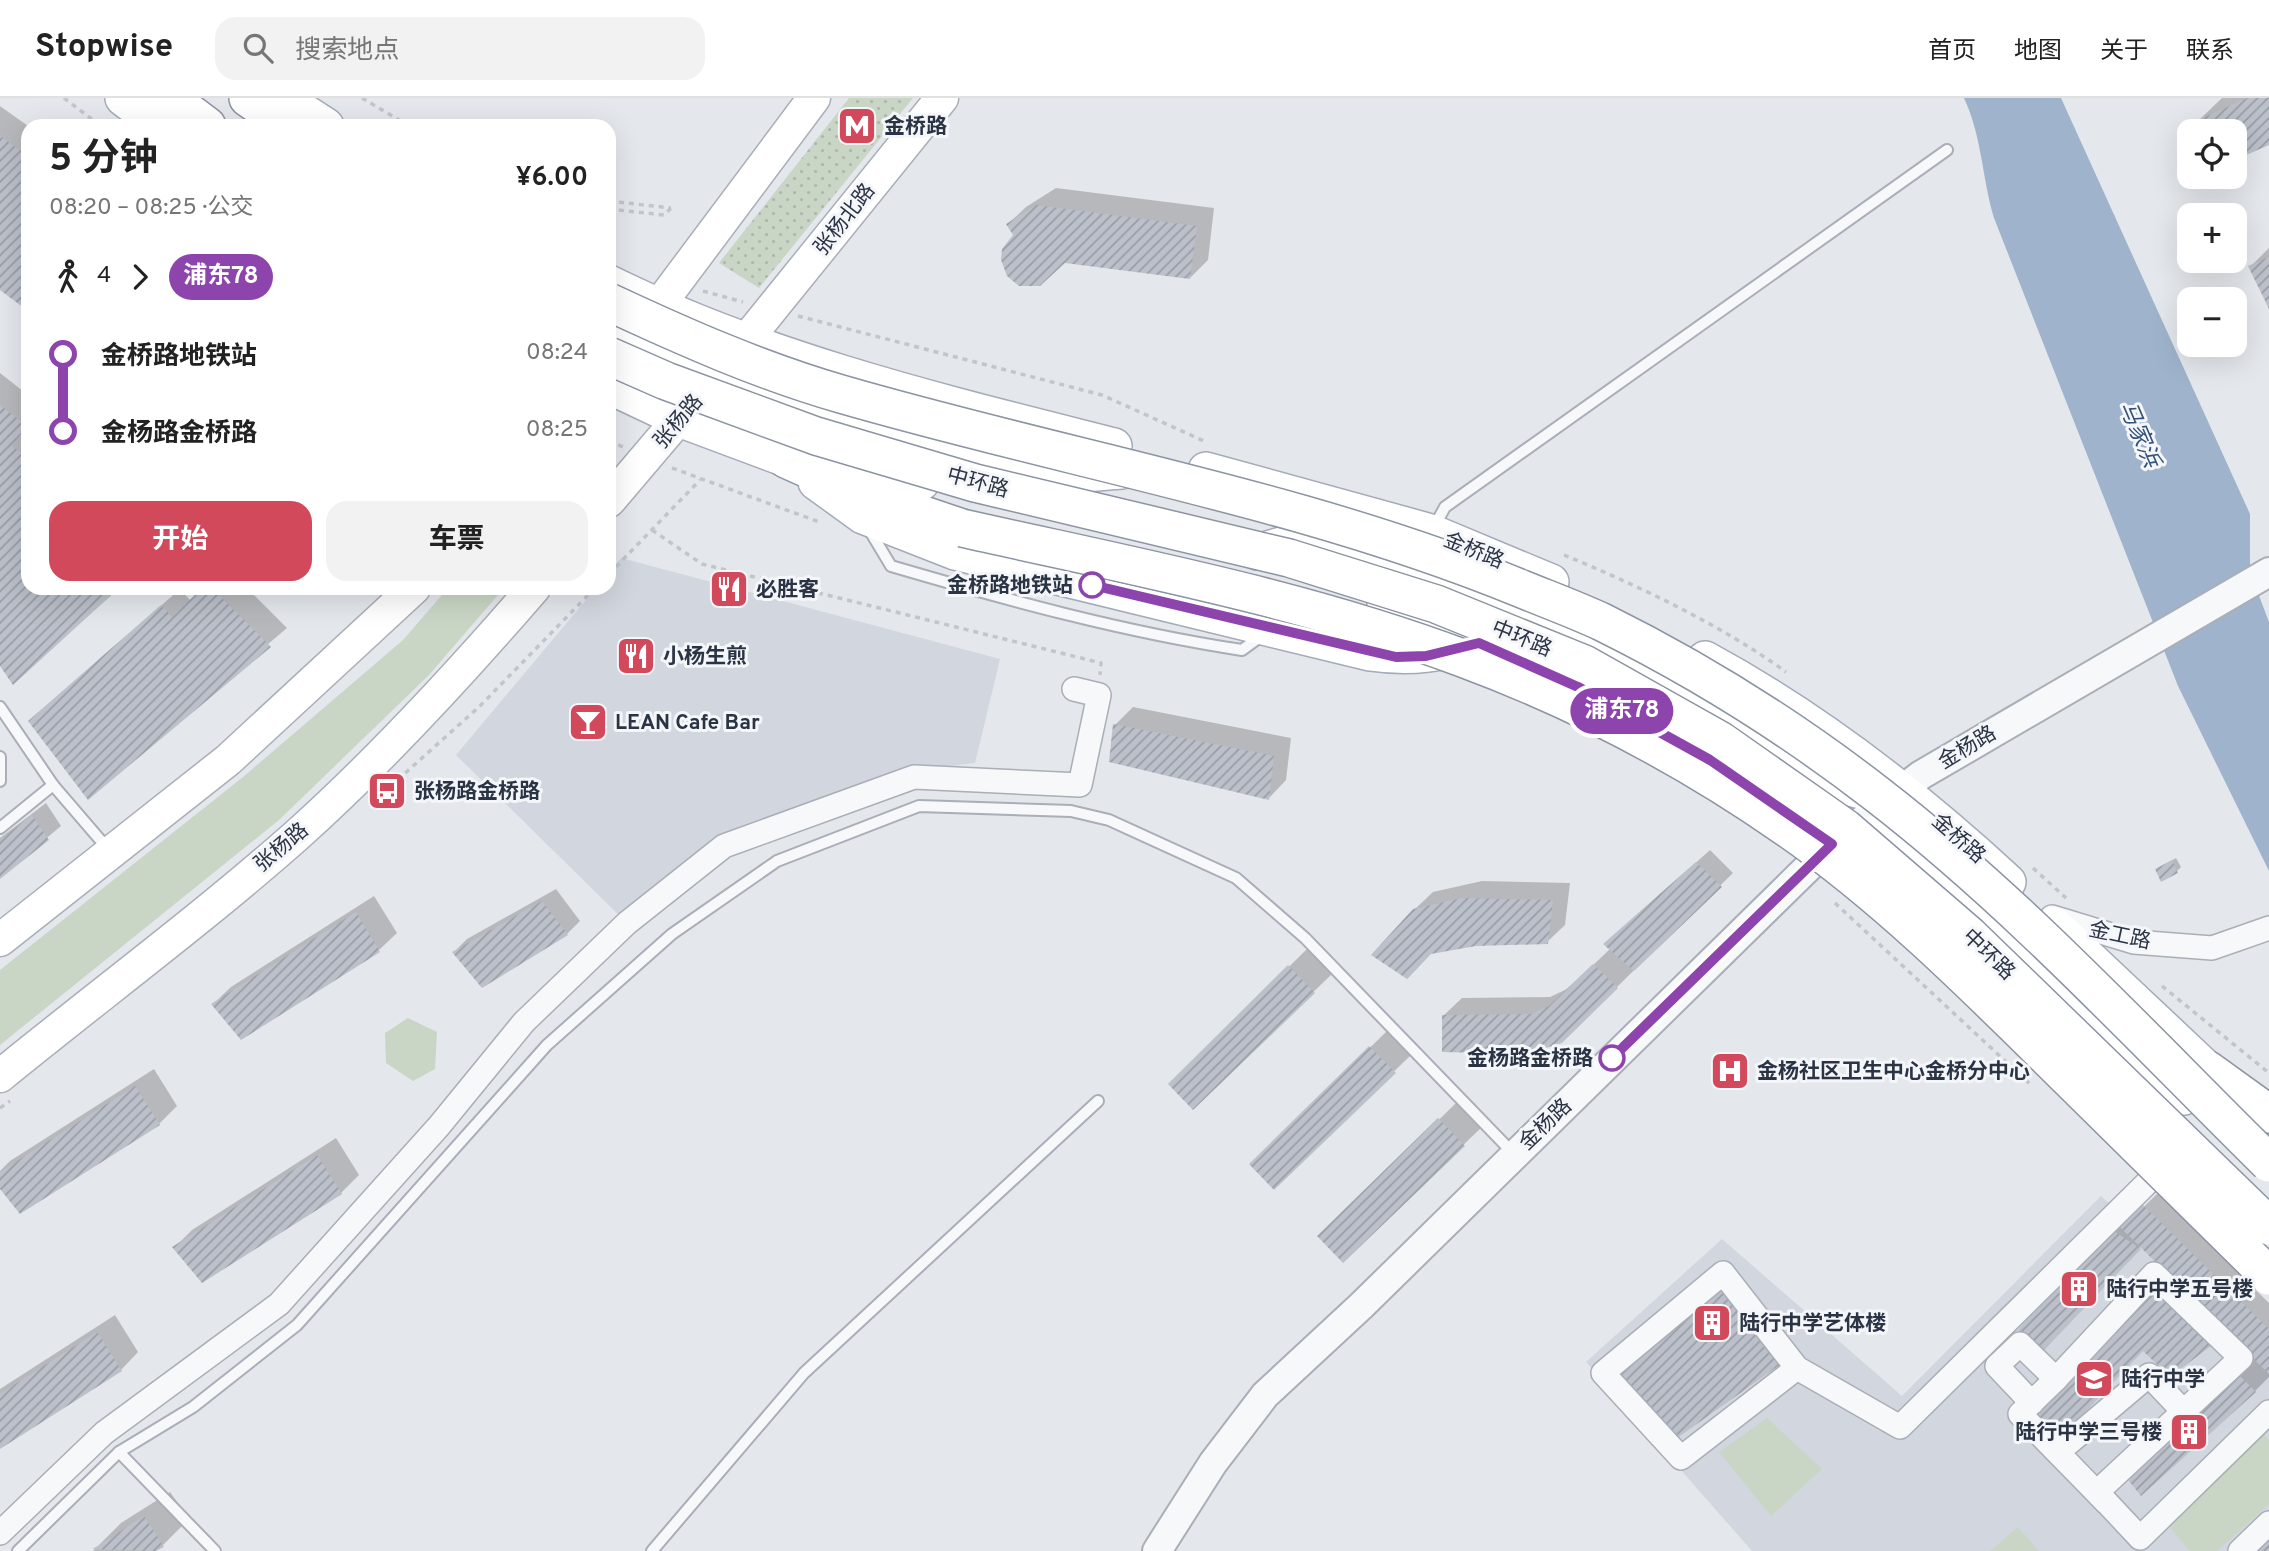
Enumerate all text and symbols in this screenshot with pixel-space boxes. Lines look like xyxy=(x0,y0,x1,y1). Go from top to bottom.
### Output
search box xyxy=(215,17,705,80)
text: Stopwise xyxy=(35,27,173,69)
icon: search xyxy=(239,29,277,67)
text: 搜索地点 xyxy=(295,35,399,68)
text: 首页 xyxy=(1928,37,1976,67)
text: 地图 xyxy=(2014,37,2062,67)
text: 关于 xyxy=(2100,37,2148,67)
text: 联系 xyxy=(2186,37,2234,67)
metro station icon: 金桥路 xyxy=(836,105,878,147)
place label: 金桥路 xyxy=(884,114,947,141)
map controls xyxy=(2177,119,2247,357)
button: locate xyxy=(2177,119,2247,189)
text: 5 分钟 xyxy=(49,136,158,185)
text: ¥6.00 xyxy=(516,162,588,195)
street label: 张杨北路 xyxy=(809,179,882,261)
text: 08:20 – 08:25 · 公交 xyxy=(49,194,254,223)
button: + xyxy=(2177,203,2247,273)
icon: walk xyxy=(49,258,87,296)
icon: forward xyxy=(121,258,159,296)
text: 4 xyxy=(97,262,111,291)
text: 浦东78 xyxy=(183,262,259,292)
button: − xyxy=(2177,287,2247,357)
text: 08:24 xyxy=(526,339,588,368)
text: 金桥路地铁站 xyxy=(101,341,257,374)
street label: 张杨路 xyxy=(649,389,710,455)
water label: 马家浜 xyxy=(2111,398,2165,474)
text: 08:25 xyxy=(526,416,588,445)
text: 金杨路金桥路 xyxy=(101,418,257,451)
street label: 中环路 xyxy=(944,462,1012,505)
button: 开始 xyxy=(49,501,312,581)
button: 车票 xyxy=(326,501,588,581)
street label: 金桥路 xyxy=(1439,527,1508,576)
restaurant icon: 必胜客 xyxy=(708,568,750,610)
marker: 金桥路地铁站 xyxy=(1079,572,1105,598)
place label: 金桥路地铁站 xyxy=(947,573,1073,600)
place label: 必胜客 xyxy=(756,577,819,604)
street label: 中环路 xyxy=(1487,615,1556,664)
restaurant icon: 小杨生煎 xyxy=(615,635,657,677)
place label: 小杨生煎 xyxy=(663,644,747,671)
line badge: 浦东78 xyxy=(1573,688,1671,734)
text: 浦东78 xyxy=(1584,696,1660,726)
bar icon: LEAN Cafe Bar xyxy=(567,701,609,743)
place label: LEAN Cafe Bar xyxy=(615,710,760,737)
street label: 金杨路 xyxy=(1934,720,2002,776)
bus stop icon: 张杨路金桥路 xyxy=(366,770,408,812)
place label: 张杨路金桥路 xyxy=(414,779,540,806)
street label: 金桥路 xyxy=(1925,808,1991,870)
street label: 张杨路 xyxy=(249,818,315,879)
street label: 金工路 xyxy=(2086,917,2153,956)
street label: 中环路 xyxy=(1956,923,2020,987)
marker: 金杨路金桥路 xyxy=(1599,1045,1625,1071)
place label: 金杨路金桥路 xyxy=(1467,1046,1593,1073)
hospital icon: 金杨社区卫生中心金桥分中心 xyxy=(1709,1050,1751,1092)
place label: 金杨社区卫生中心金桥分中心 xyxy=(1757,1059,2030,1086)
street label: 金杨路 xyxy=(1514,1093,1578,1157)
building icon: 陆行中学五号楼 xyxy=(2058,1268,2100,1310)
place label: 陆行中学五号楼 xyxy=(2106,1277,2253,1304)
building icon: 陆行中学艺体楼 xyxy=(1691,1302,1733,1344)
place label: 陆行中学艺体楼 xyxy=(1739,1311,1886,1338)
school or university icon: 陆行中学 xyxy=(2073,1358,2115,1400)
place label: 陆行中学 xyxy=(2121,1367,2205,1394)
building icon: 陆行中学三号楼 xyxy=(2168,1411,2210,1453)
place label: 陆行中学三号楼 xyxy=(2015,1420,2162,1447)

